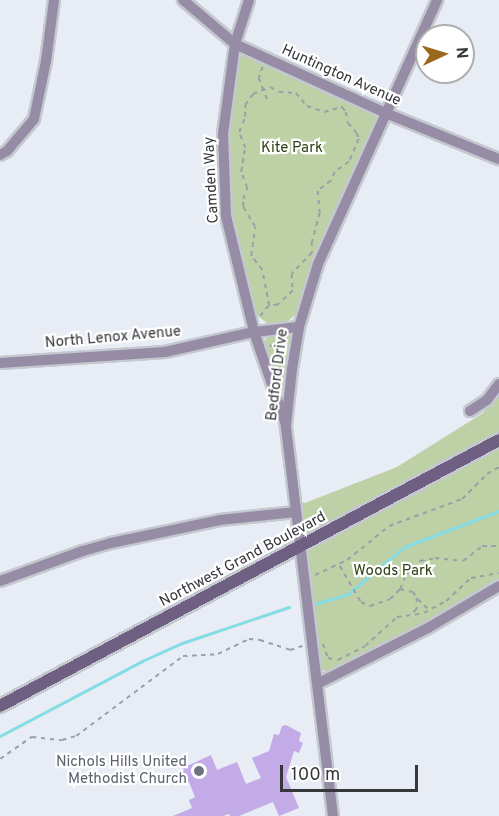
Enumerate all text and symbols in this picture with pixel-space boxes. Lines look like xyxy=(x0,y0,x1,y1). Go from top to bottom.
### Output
north arrow xyxy=(415,24,475,84)
street label: Huntington Avenue xyxy=(278,41,404,111)
text: N xyxy=(451,46,471,59)
street label: Camden Way xyxy=(201,136,223,224)
park label: Kite Park xyxy=(261,140,323,158)
street label: North Lenox Avenue xyxy=(44,323,182,353)
street label: Bedford Drive xyxy=(263,328,293,422)
street label: Northwest Grand Boulevard xyxy=(157,508,329,612)
park label: Woods Park xyxy=(353,563,433,581)
place label: Nichols Hills United Methodist Church xyxy=(56,753,187,788)
scale bar xyxy=(283,753,421,791)
marker: Nichols Hills United Methodist Church xyxy=(192,764,206,778)
text: 100 m xyxy=(291,764,340,787)

